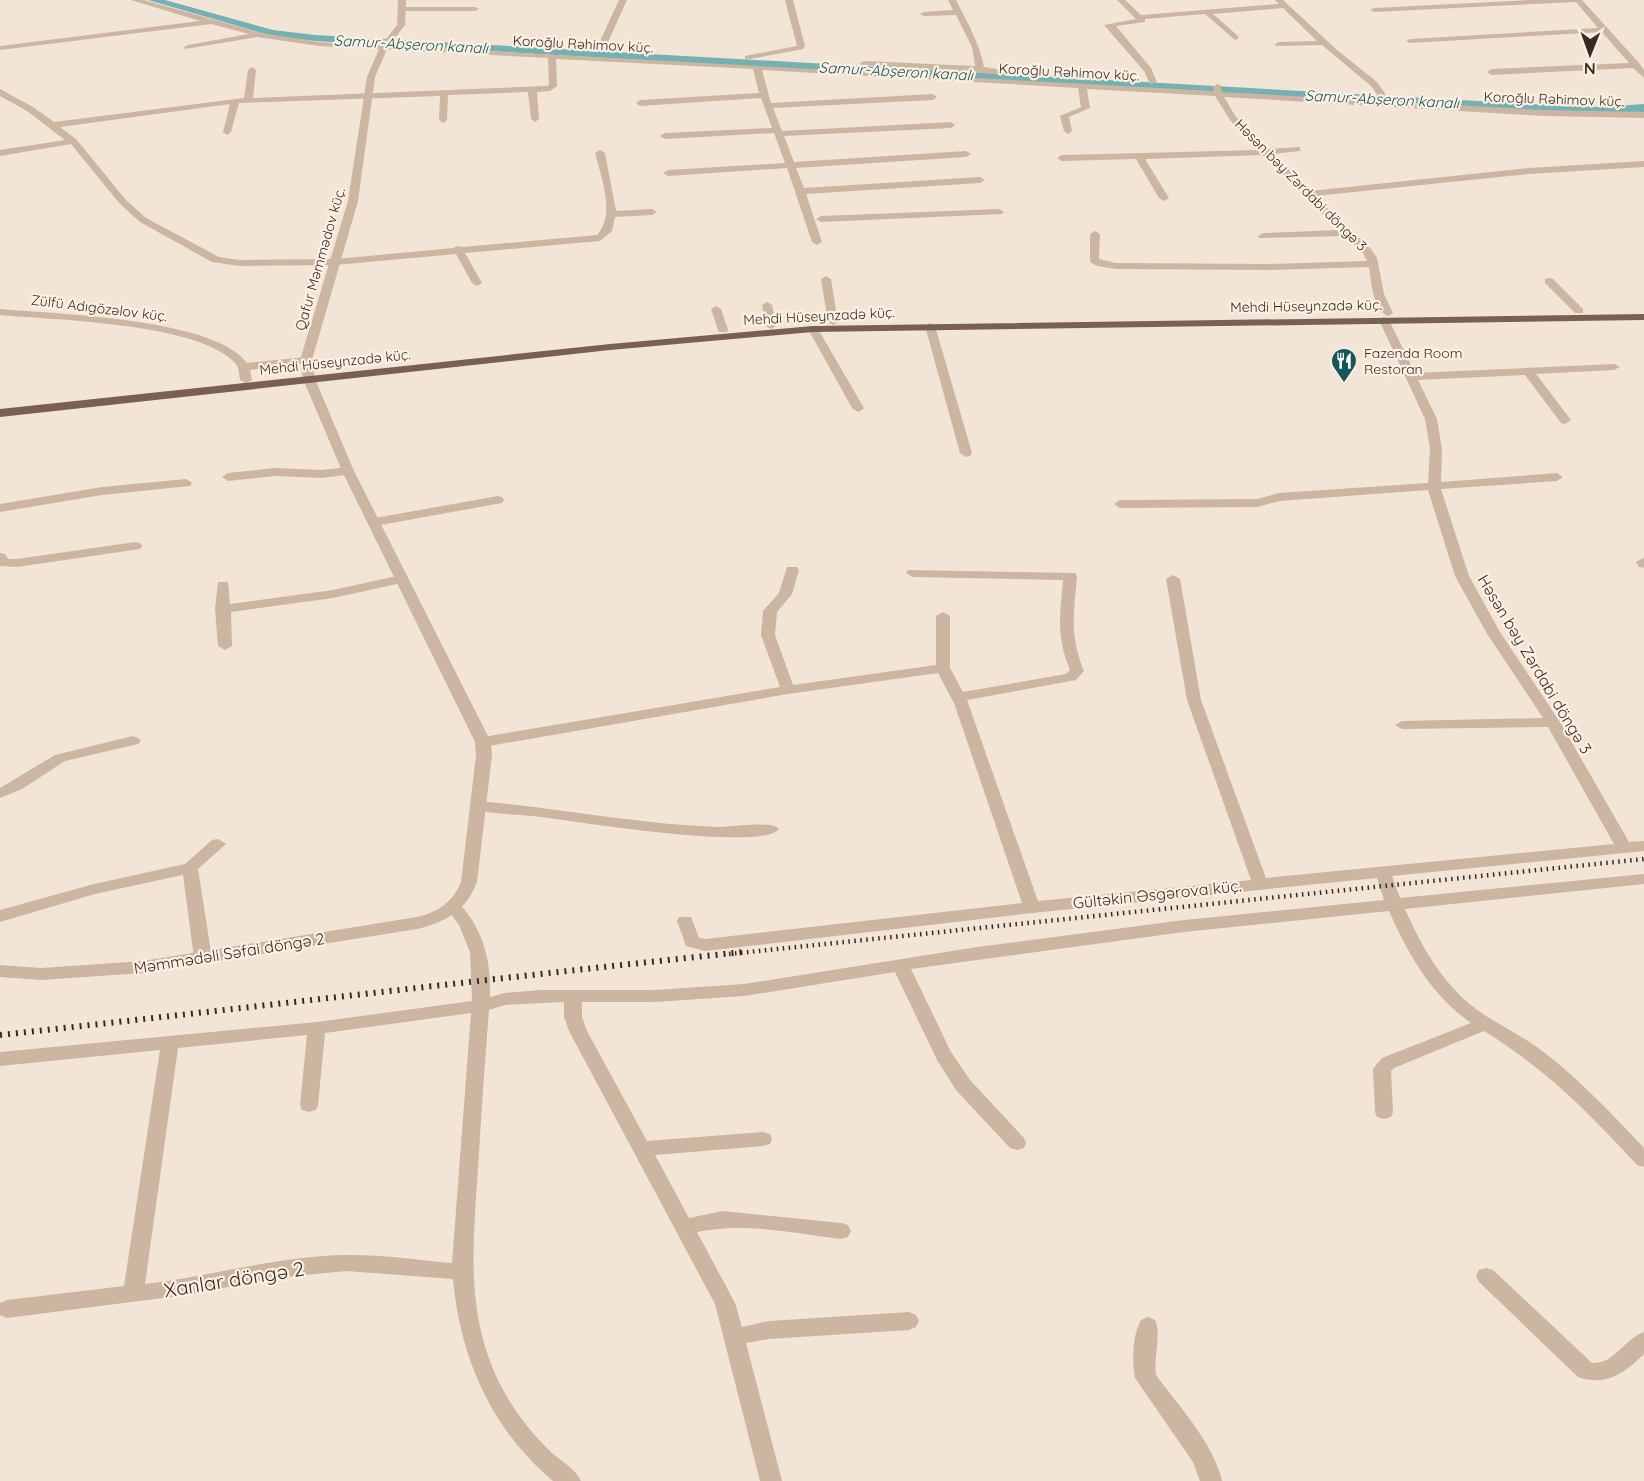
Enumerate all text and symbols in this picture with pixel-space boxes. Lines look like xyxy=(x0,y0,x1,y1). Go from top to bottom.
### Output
north arrow xyxy=(1560,24,1620,84)
water label: Samur-Abşeron kanalı xyxy=(333,30,489,58)
street label: Koroğlu Rəhimov küç. xyxy=(512,31,654,57)
water label: Samur-Abşeron kanalı xyxy=(818,57,974,85)
street label: Koroğlu Rəhimov küç. xyxy=(998,59,1140,85)
text: N xyxy=(1584,59,1596,79)
water label: Samur-Abşeron kanalı xyxy=(1304,85,1460,113)
street label: Koroğlu Rəhimov küç. xyxy=(1483,88,1625,110)
street label: Həsən bəy Zərdabi döngə 3 xyxy=(1231,115,1371,255)
street label: Qafur Məmmədov küç. xyxy=(291,185,349,333)
street label: Zülfü Adıgözəlov küç. xyxy=(30,291,168,325)
street label: Mehdi Hüseynzadə küç. xyxy=(1230,296,1382,316)
street label: Mehdi Hüseynzadə küç. xyxy=(743,303,895,329)
place label: Fazenda Room Restoran xyxy=(1364,344,1462,378)
street label: Mehdi Hüseynzadə küç. xyxy=(259,345,411,379)
restaurant icon: Fazenda Room Restoran xyxy=(1329,346,1359,384)
street label: Həsən bəy Zərdabi döngə 3 xyxy=(1474,571,1596,757)
street label: Gültəkin Əsgərova küç. xyxy=(1072,875,1242,913)
street label: Məmmədəli Səfai döngə 2 xyxy=(132,928,326,978)
street label: Xanlar döngə 2 xyxy=(162,1256,306,1302)

